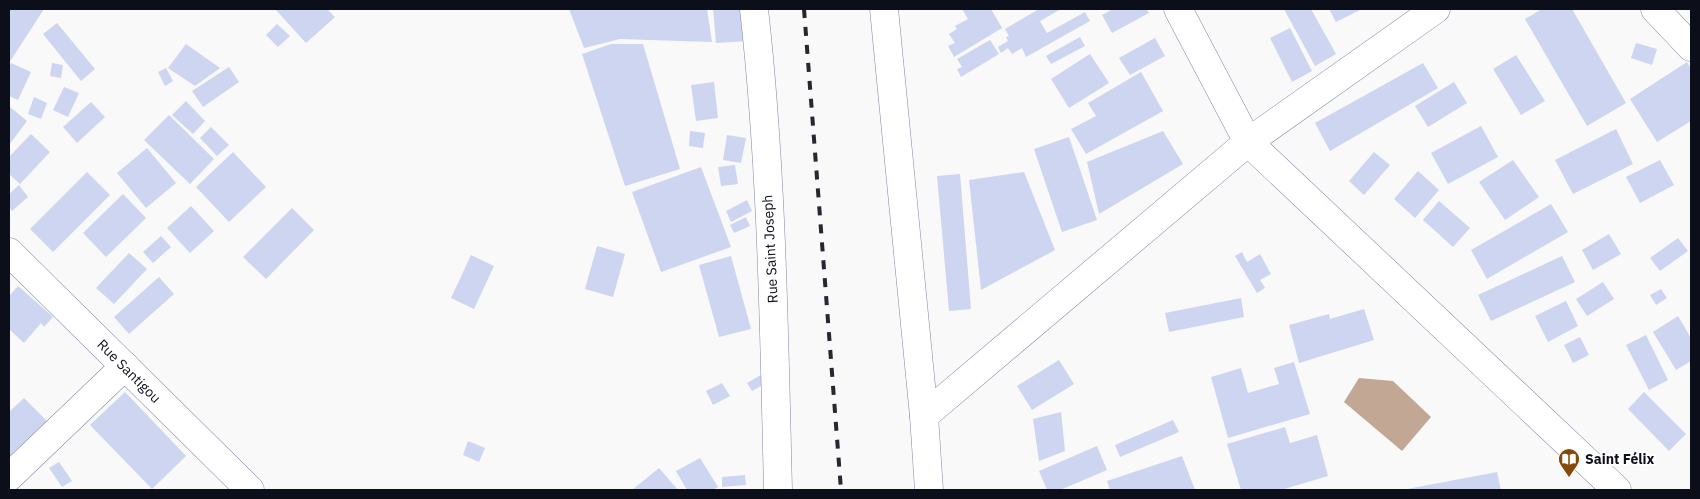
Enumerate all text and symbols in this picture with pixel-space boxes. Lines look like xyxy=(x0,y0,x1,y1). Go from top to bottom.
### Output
street label: Rue Saint Joseph xyxy=(758,194,782,304)
street label: Rue Santigou xyxy=(93,335,165,407)
library icon: Saint Félix xyxy=(1557,447,1581,478)
place label: Saint Félix xyxy=(1585,450,1655,468)

